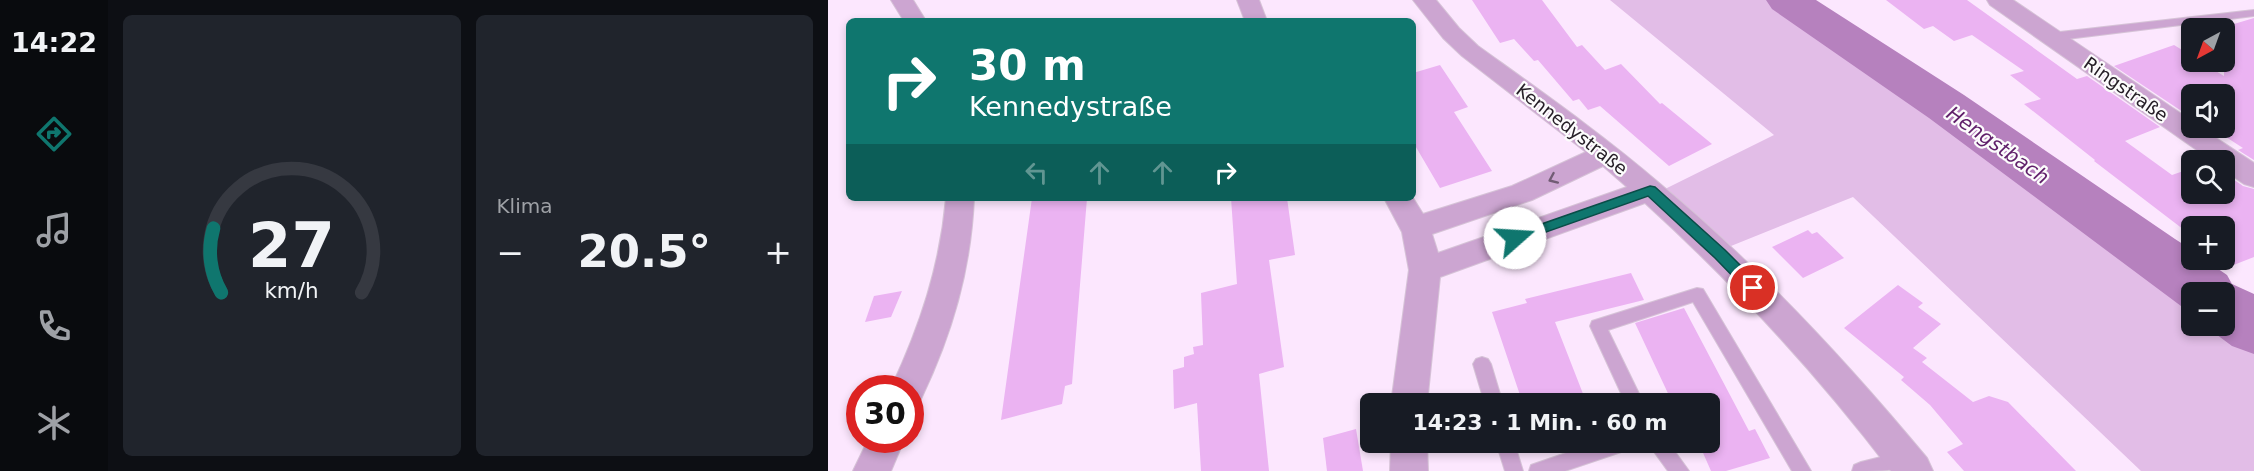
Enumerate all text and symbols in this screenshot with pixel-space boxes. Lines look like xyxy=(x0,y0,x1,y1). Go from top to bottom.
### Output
north arrow xyxy=(2181,18,2235,72)
map controls xyxy=(2181,18,2235,336)
text: 14:22 xyxy=(11,27,97,58)
text: 30 m xyxy=(969,41,1086,90)
icon: right xyxy=(870,42,948,120)
street label: Ringstraße xyxy=(2080,52,2172,126)
street label: Kennedystraße xyxy=(1512,79,1632,179)
button: sound xyxy=(2181,84,2235,138)
text: Kennedystraße xyxy=(969,91,1172,122)
water label: Hengstbach xyxy=(1942,101,2054,189)
icon: directions xyxy=(33,113,75,155)
button: search xyxy=(2181,150,2235,204)
icon: left xyxy=(1020,156,1053,189)
icon: ahead xyxy=(1083,156,1116,189)
icon: ahead xyxy=(1146,156,1179,189)
icon: right xyxy=(1209,156,1242,189)
one-way arrow xyxy=(1549,171,1560,183)
text: Klima xyxy=(497,194,552,218)
position arrow xyxy=(1483,206,1547,270)
icon: music xyxy=(33,209,75,251)
text: 27 xyxy=(248,209,335,282)
button: + xyxy=(2181,216,2235,270)
text: 20.5° xyxy=(577,225,711,278)
text: − xyxy=(497,233,524,272)
text: + xyxy=(764,233,792,272)
pin xyxy=(1727,262,1778,313)
icon: arrive xyxy=(1736,271,1769,304)
text: km/h xyxy=(265,278,319,303)
button: − xyxy=(2181,282,2235,336)
icon: phone xyxy=(33,305,75,347)
speed limit sign: 30 xyxy=(846,375,924,453)
icon: climate xyxy=(33,402,75,444)
text: 14:23 · 1 Min. · 60 m xyxy=(1413,410,1668,435)

